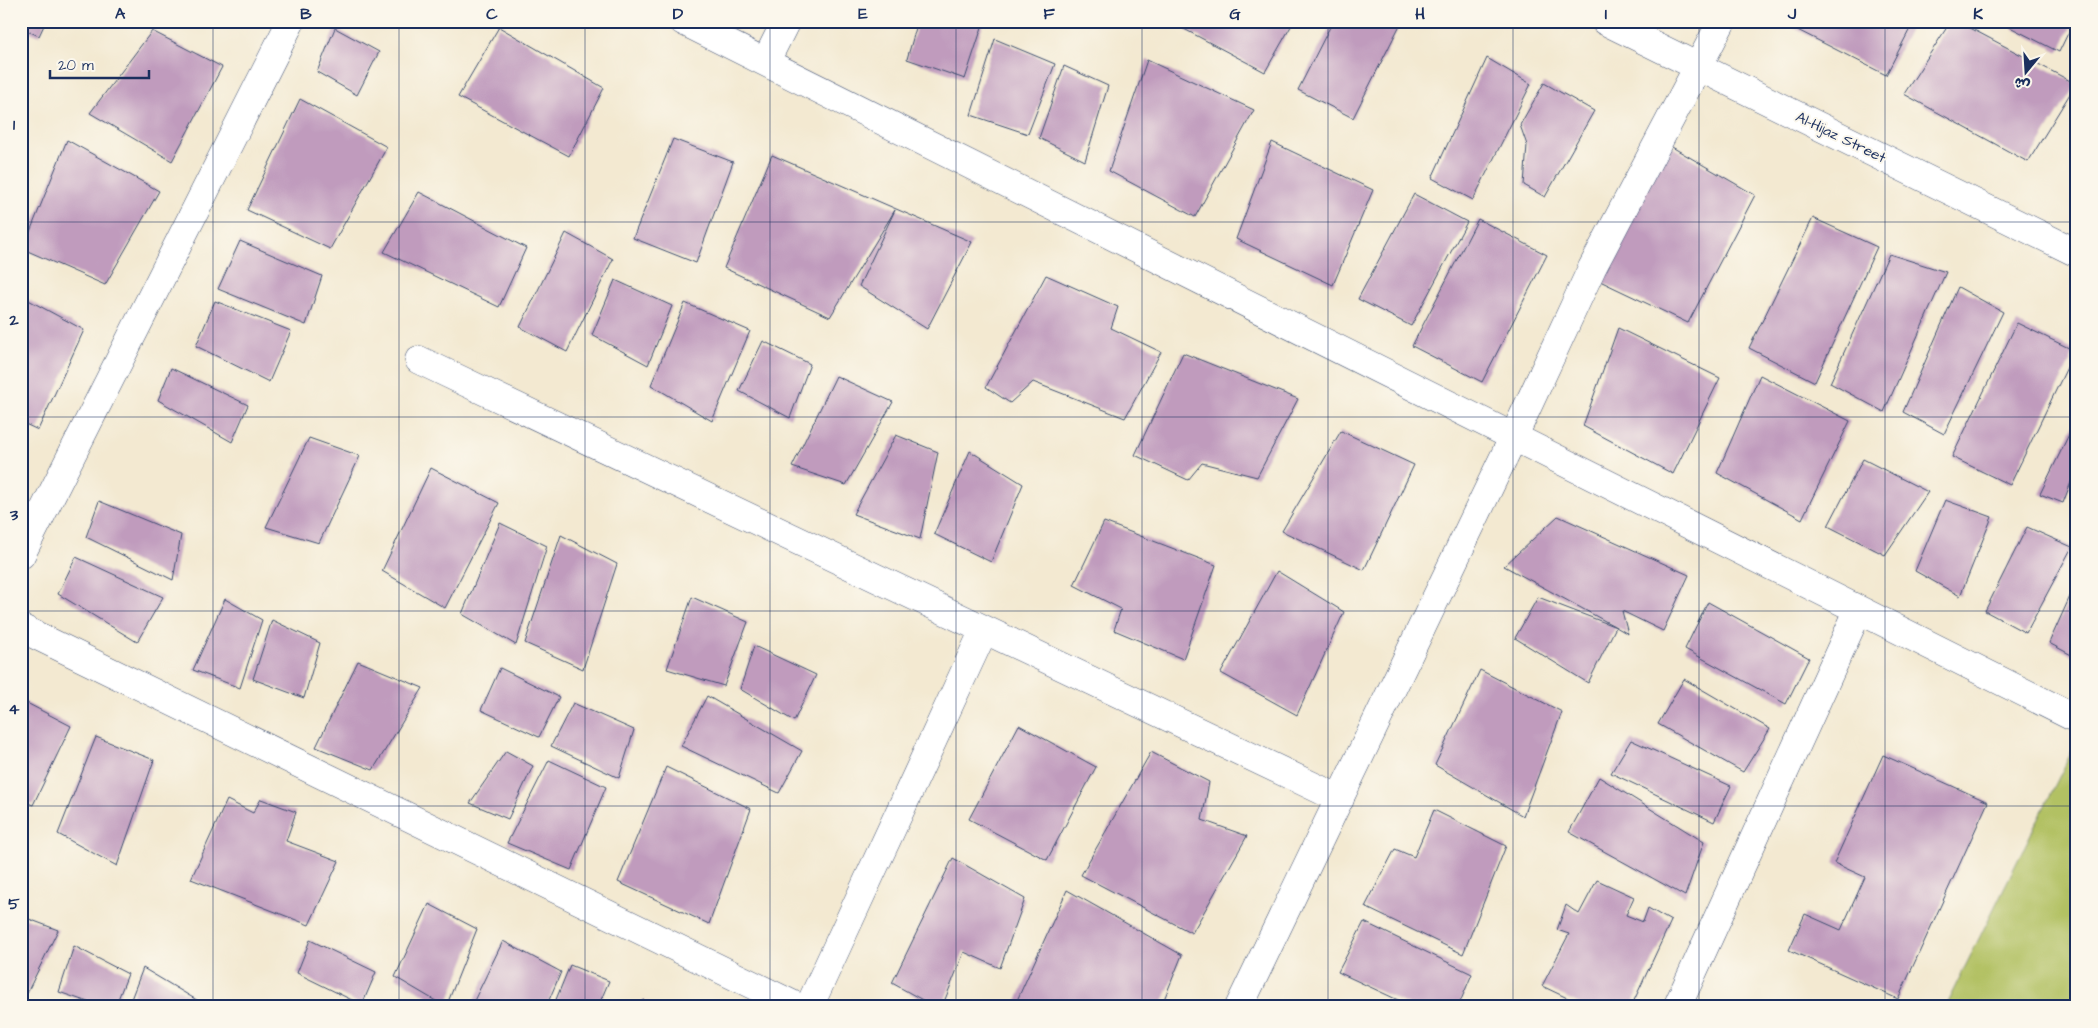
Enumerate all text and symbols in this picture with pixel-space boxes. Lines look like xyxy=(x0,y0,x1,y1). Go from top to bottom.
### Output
text: A xyxy=(115,3,126,25)
text: B xyxy=(300,3,312,25)
text: C xyxy=(486,3,498,25)
text: D xyxy=(673,3,684,25)
text: E xyxy=(858,3,868,25)
text: F xyxy=(1043,3,1055,25)
text: G xyxy=(1229,3,1241,25)
text: H xyxy=(1415,3,1425,25)
text: I xyxy=(1605,3,1607,25)
text: J xyxy=(1787,3,1797,25)
text: K xyxy=(1973,3,1983,25)
scale bar xyxy=(50,48,149,80)
north arrow xyxy=(2000,48,2050,98)
text: 20 m xyxy=(58,55,94,76)
text: ش xyxy=(2012,72,2033,95)
street label: Al-Hijaz Street xyxy=(1792,107,1889,168)
text: 1 xyxy=(13,114,16,136)
text: 2 xyxy=(8,309,19,331)
text: 3 xyxy=(9,504,19,526)
text: 4 xyxy=(9,698,20,720)
text: 5 xyxy=(8,893,20,915)

